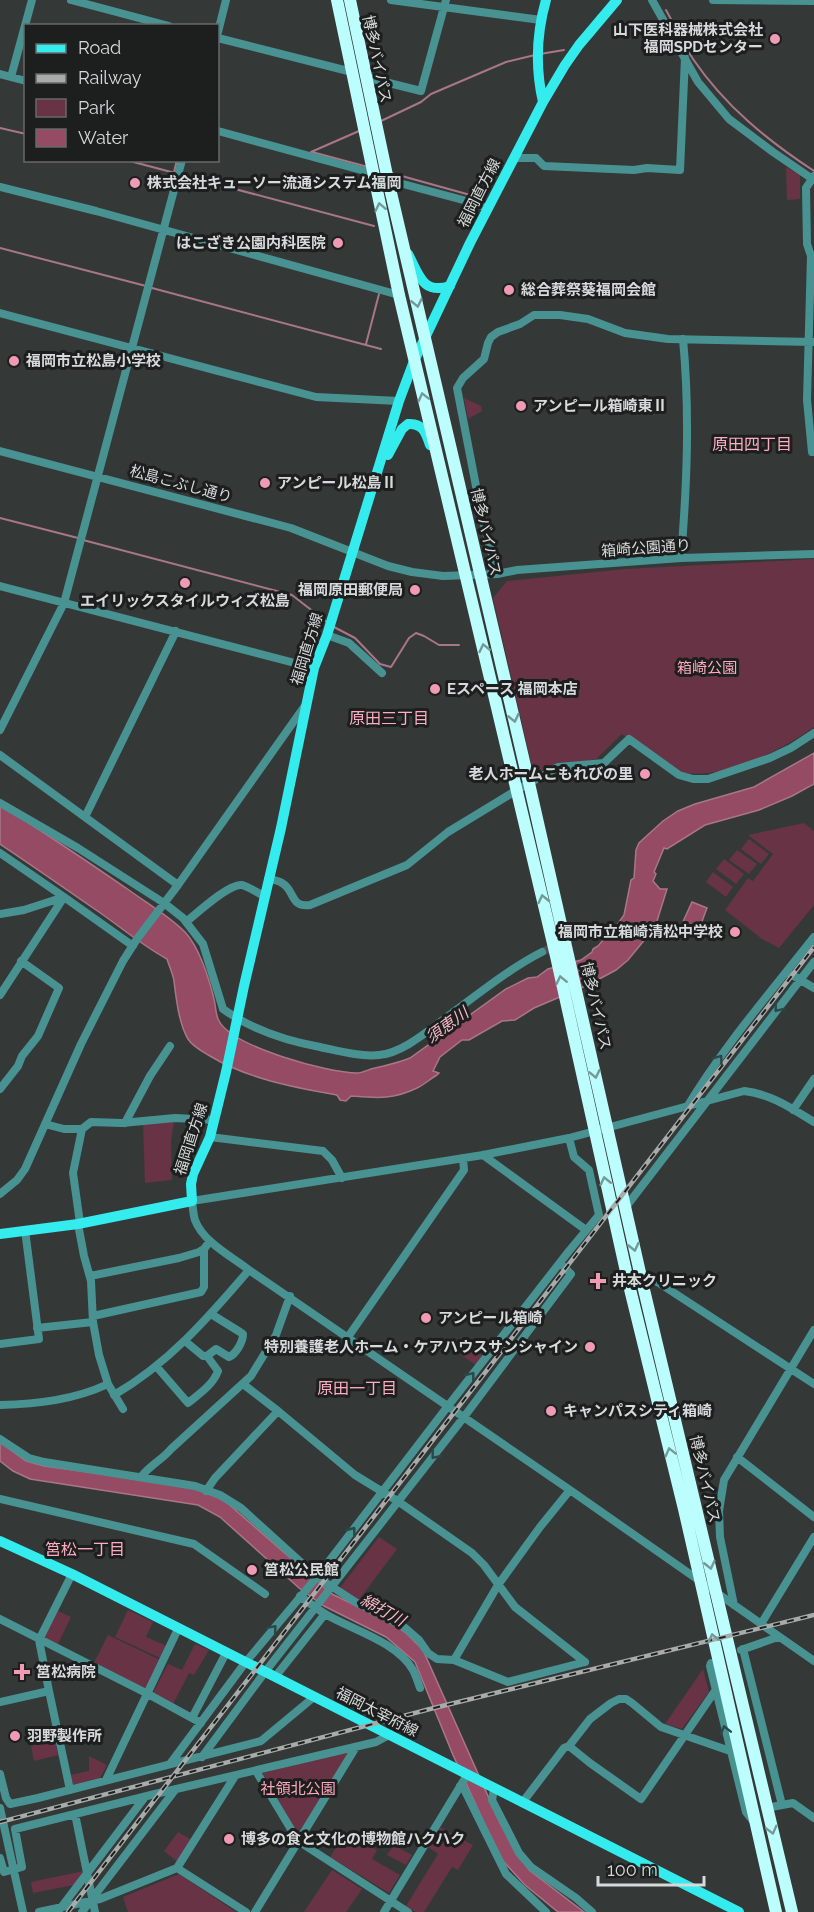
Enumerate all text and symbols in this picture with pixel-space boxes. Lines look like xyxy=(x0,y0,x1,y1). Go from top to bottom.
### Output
street label: 博多バイパス xyxy=(359,13,395,105)
place label: 山下医科器械株式会社 福岡SPDセンター xyxy=(613,21,763,56)
legend xyxy=(24,24,219,162)
marker: 山下医科器械株式会社 福岡SPDセンター xyxy=(768,32,782,46)
text: Road xyxy=(78,37,121,58)
text: Railway xyxy=(78,67,142,88)
text: Park xyxy=(78,97,115,118)
text: Water xyxy=(78,127,129,148)
street label: 福岡直方線 xyxy=(454,155,504,231)
place label: 株式会社キューソー流通システム福岡 xyxy=(147,174,402,192)
marker: 株式会社キューソー流通システム福岡 xyxy=(128,176,142,190)
one-way arrow xyxy=(374,202,387,212)
place label: はこざき公園内科医院 xyxy=(176,234,326,252)
marker: はこざき公園内科医院 xyxy=(331,236,345,250)
place label: 総合葬祭葵福岡会館 xyxy=(521,281,656,299)
marker: 総合葬祭葵福岡会館 xyxy=(502,283,516,297)
one-way arrow xyxy=(410,298,423,308)
place label: 福岡市立松島小学校 xyxy=(25,352,161,370)
marker: 福岡市立松島小学校 xyxy=(7,354,21,368)
one-way arrow xyxy=(417,392,430,402)
place label: アンピール箱崎東Ⅱ xyxy=(533,397,667,415)
marker: アンピール箱崎東Ⅱ xyxy=(514,399,528,413)
district label: 原田四丁目 xyxy=(712,435,792,454)
street label: 松島こぶし通り xyxy=(128,462,234,506)
place label: アンピール松島Ⅱ xyxy=(277,474,396,492)
marker: アンピール松島Ⅱ xyxy=(258,476,272,490)
street label: 博多バイパス xyxy=(467,486,505,578)
street label: 箱崎公園通り xyxy=(600,536,692,560)
marker: エイリックスタイルウィズ松島 xyxy=(178,576,192,590)
place label: 福岡原田郵便局 xyxy=(297,581,403,599)
marker: 福岡原田郵便局 xyxy=(408,583,422,597)
place label: エイリックスタイルウィズ松島 xyxy=(80,592,290,610)
street label: 福岡直方線 xyxy=(287,610,327,688)
one-way arrow xyxy=(478,643,491,653)
park label: 箱崎公園 xyxy=(677,659,737,677)
place label: Eスペース 福岡本店 xyxy=(447,680,578,698)
marker: Eスペース 福岡本店 xyxy=(428,682,442,696)
district label: 原田三丁目 xyxy=(349,709,429,728)
one-way arrow xyxy=(507,713,520,723)
place label: 老人ホームこもれびの里 xyxy=(468,765,633,783)
marker: 老人ホームこもれびの里 xyxy=(638,767,652,781)
one-way arrow xyxy=(537,894,550,904)
place label: 福岡市立箱崎清松中学校 xyxy=(557,923,723,941)
marker: 福岡市立箱崎清松中学校 xyxy=(728,925,742,939)
street label: 博多バイパス xyxy=(577,960,615,1052)
one-way arrow xyxy=(555,975,568,985)
one-way arrow xyxy=(774,1001,785,1012)
water label: 須恵川 xyxy=(422,1002,474,1047)
one-way arrow xyxy=(712,1054,723,1065)
one-way arrow xyxy=(588,1069,601,1079)
street label: 福岡直方線 xyxy=(171,1101,211,1177)
one-way arrow xyxy=(599,1176,612,1186)
one-way arrow xyxy=(627,1241,640,1251)
marker: 井本クリニック xyxy=(589,1272,607,1290)
place label: 井本クリニック xyxy=(612,1272,717,1290)
place label: アンピール箱崎 xyxy=(438,1309,542,1327)
marker: アンピール箱崎 xyxy=(419,1311,433,1325)
place label: 特別養護老人ホーム・ケアハウスサンシャイン xyxy=(264,1338,578,1356)
marker: 特別養護老人ホーム・ケアハウスサンシャイン xyxy=(583,1340,597,1354)
one-way arrow xyxy=(463,1372,474,1383)
district label: 原田一丁目 xyxy=(317,1379,397,1398)
place label: キャンパスシティ箱崎 xyxy=(563,1402,712,1420)
marker: キャンパスシティ箱崎 xyxy=(544,1404,558,1418)
street label: 博多バイパス xyxy=(686,1433,724,1525)
one-way arrow xyxy=(664,1447,677,1457)
one-way arrow xyxy=(431,1448,442,1459)
one-way arrow xyxy=(345,1527,356,1538)
district label: 筥松一丁目 xyxy=(45,1540,125,1559)
one-way arrow xyxy=(703,1560,716,1570)
place label: 筥松公民館 xyxy=(264,1561,339,1579)
marker: 筥松公民館 xyxy=(245,1563,259,1577)
water label: 綿打川 xyxy=(357,1590,410,1631)
one-way arrow xyxy=(266,1625,277,1636)
one-way arrow xyxy=(707,1633,720,1643)
marker: 筥松病院 xyxy=(13,1663,31,1681)
place label: 筥松病院 xyxy=(36,1663,96,1681)
street label: 福岡太宰府線 xyxy=(333,1684,421,1740)
one-way arrow xyxy=(720,1726,732,1736)
place label: 羽野製作所 xyxy=(27,1727,102,1745)
marker: 羽野製作所 xyxy=(8,1729,22,1743)
park label: 社領北公園 xyxy=(260,1780,336,1798)
one-way arrow xyxy=(765,1825,778,1835)
place label: 博多の食と文化の博物館ハクハク xyxy=(241,1830,465,1848)
marker: 博多の食と文化の博物館ハクハク xyxy=(222,1832,236,1846)
scale bar xyxy=(598,1849,704,1887)
text: 100 m xyxy=(607,1859,658,1880)

